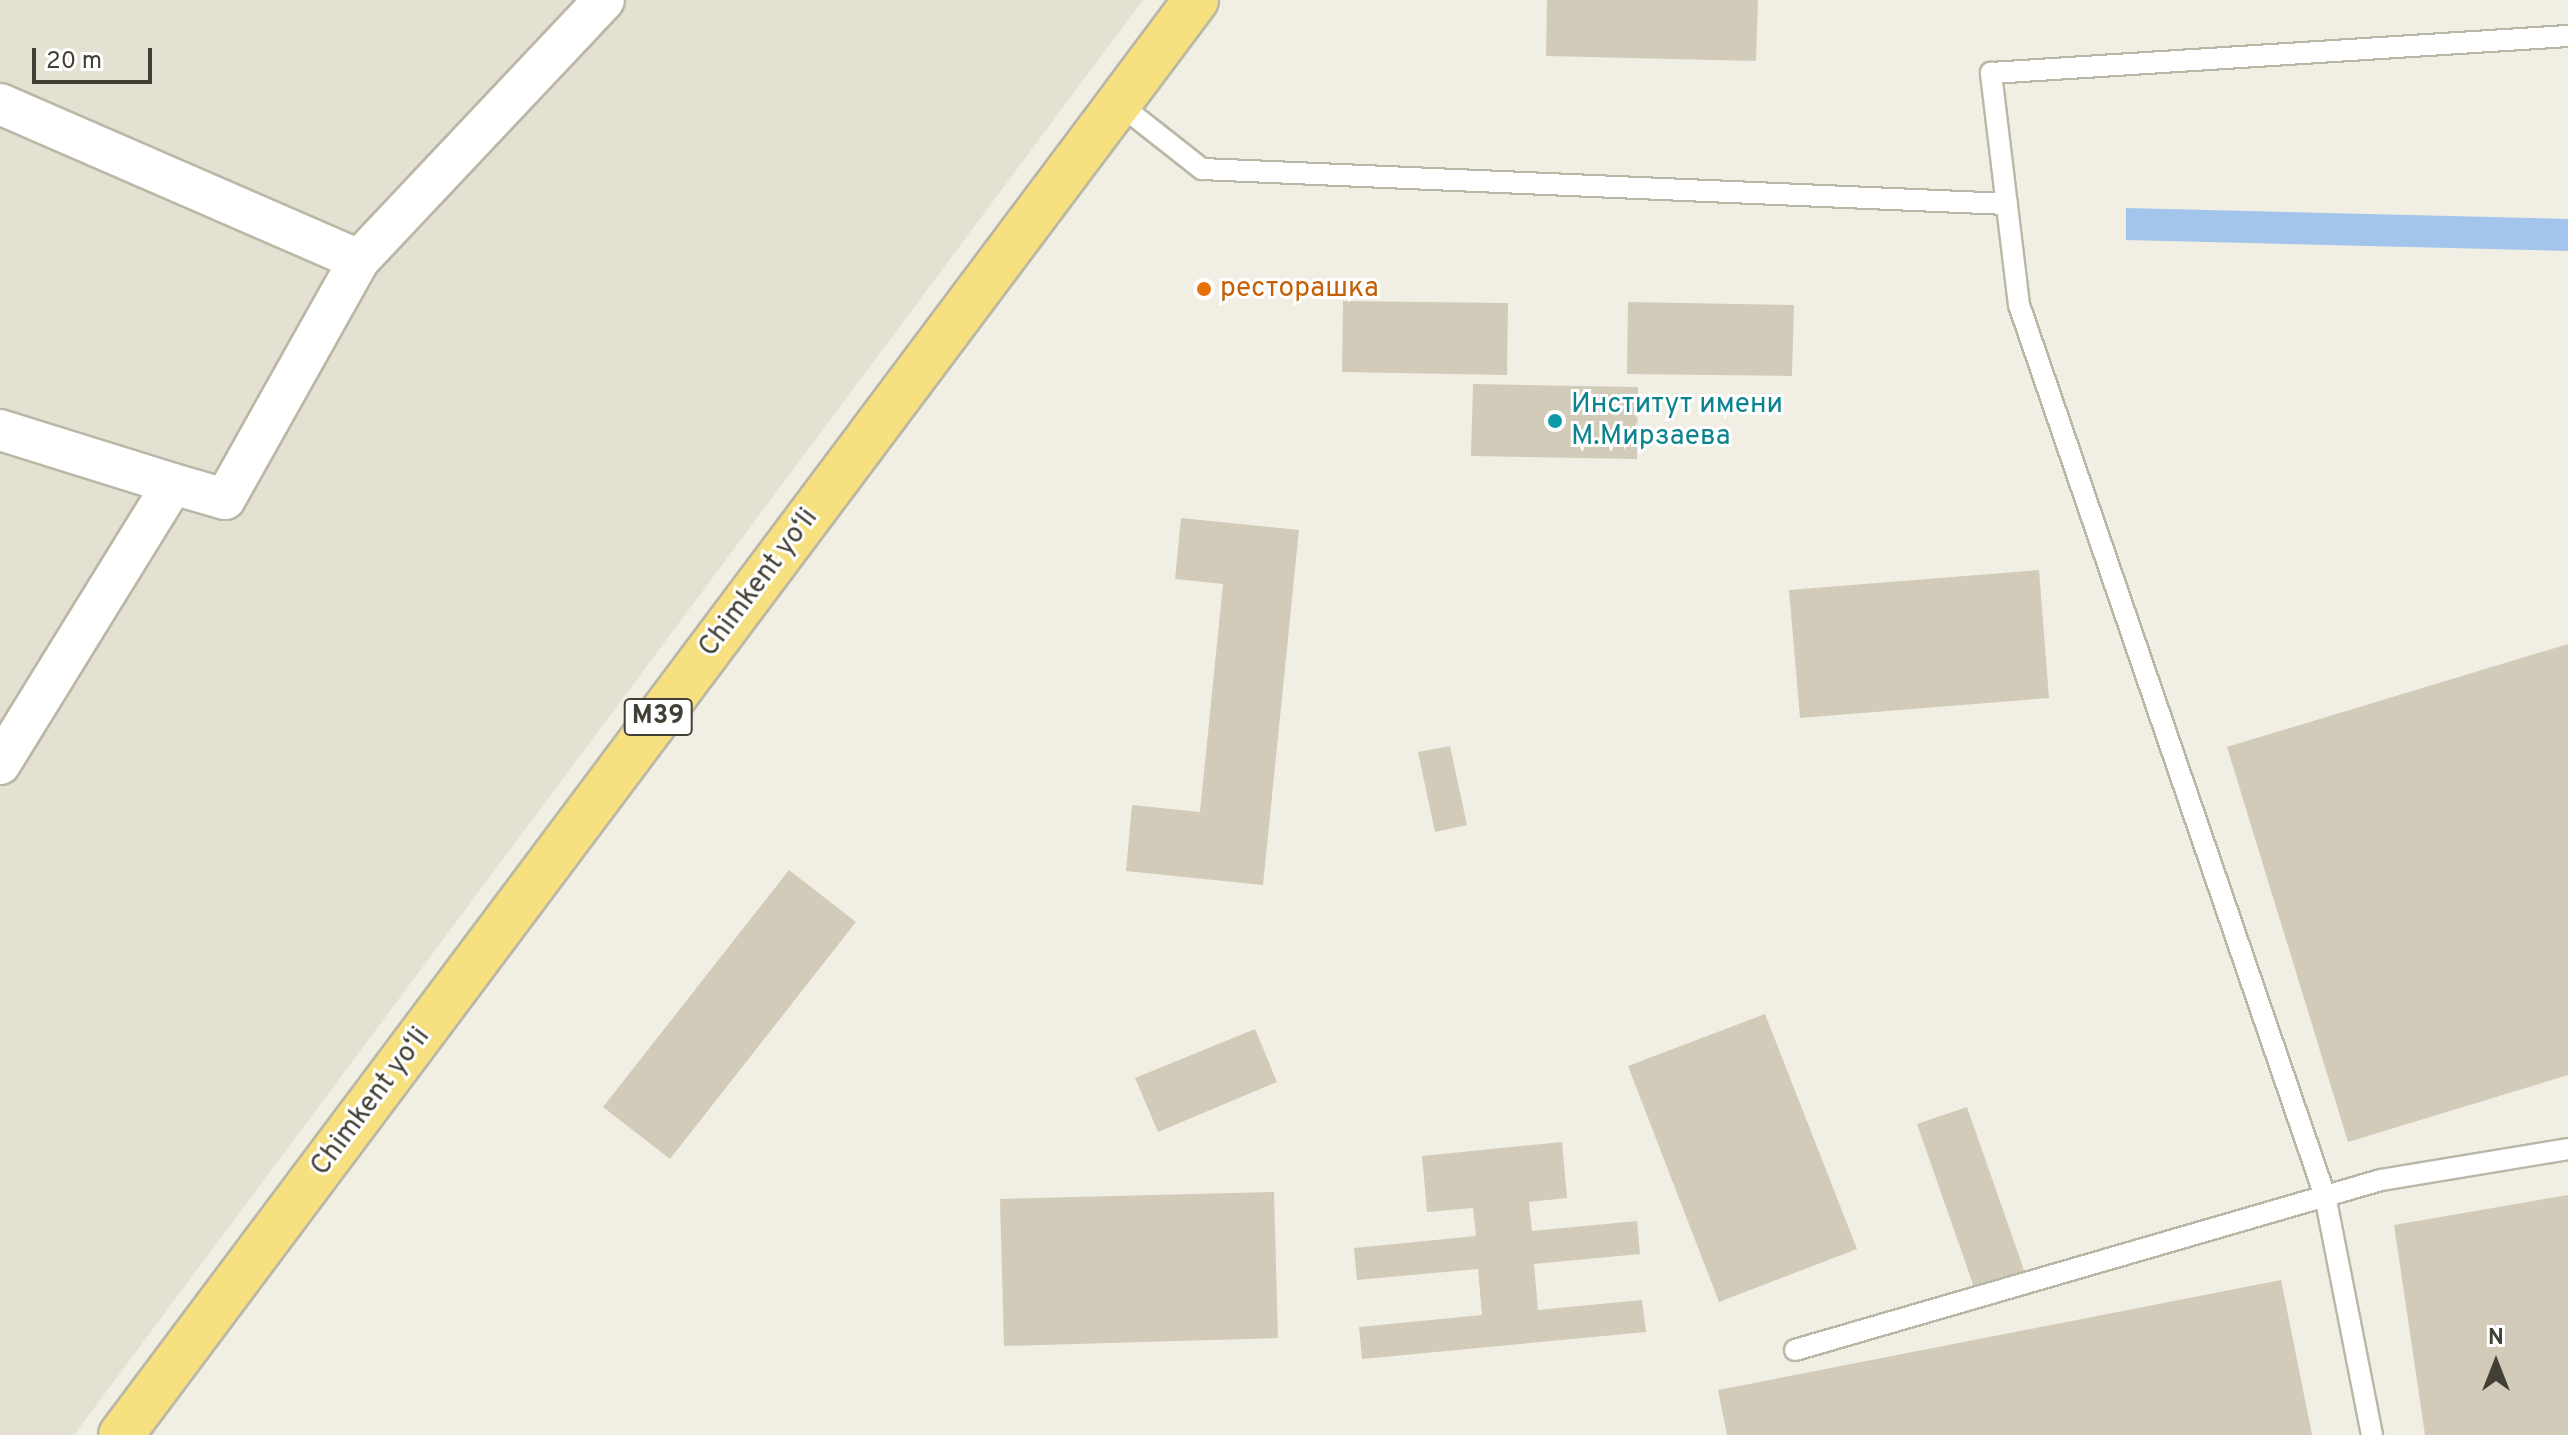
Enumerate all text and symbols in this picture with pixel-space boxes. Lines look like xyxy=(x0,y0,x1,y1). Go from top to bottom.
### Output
scale bar xyxy=(36,32,156,82)
text: 20 m xyxy=(46,47,102,77)
place label: ресторашка xyxy=(1220,272,1379,306)
marker: ресторашка xyxy=(1195,280,1213,298)
place label: Институт имени М.Мирзаева xyxy=(1571,388,1783,454)
marker: Институт имени М.Мирзаева xyxy=(1546,412,1564,430)
street label: Chimkent yo‘li xyxy=(692,502,826,664)
road number: M39 xyxy=(622,695,694,739)
street label: Chimkent yo‘li xyxy=(304,1021,438,1183)
north arrow xyxy=(2456,1323,2536,1403)
text: N xyxy=(2488,1325,2504,1352)

